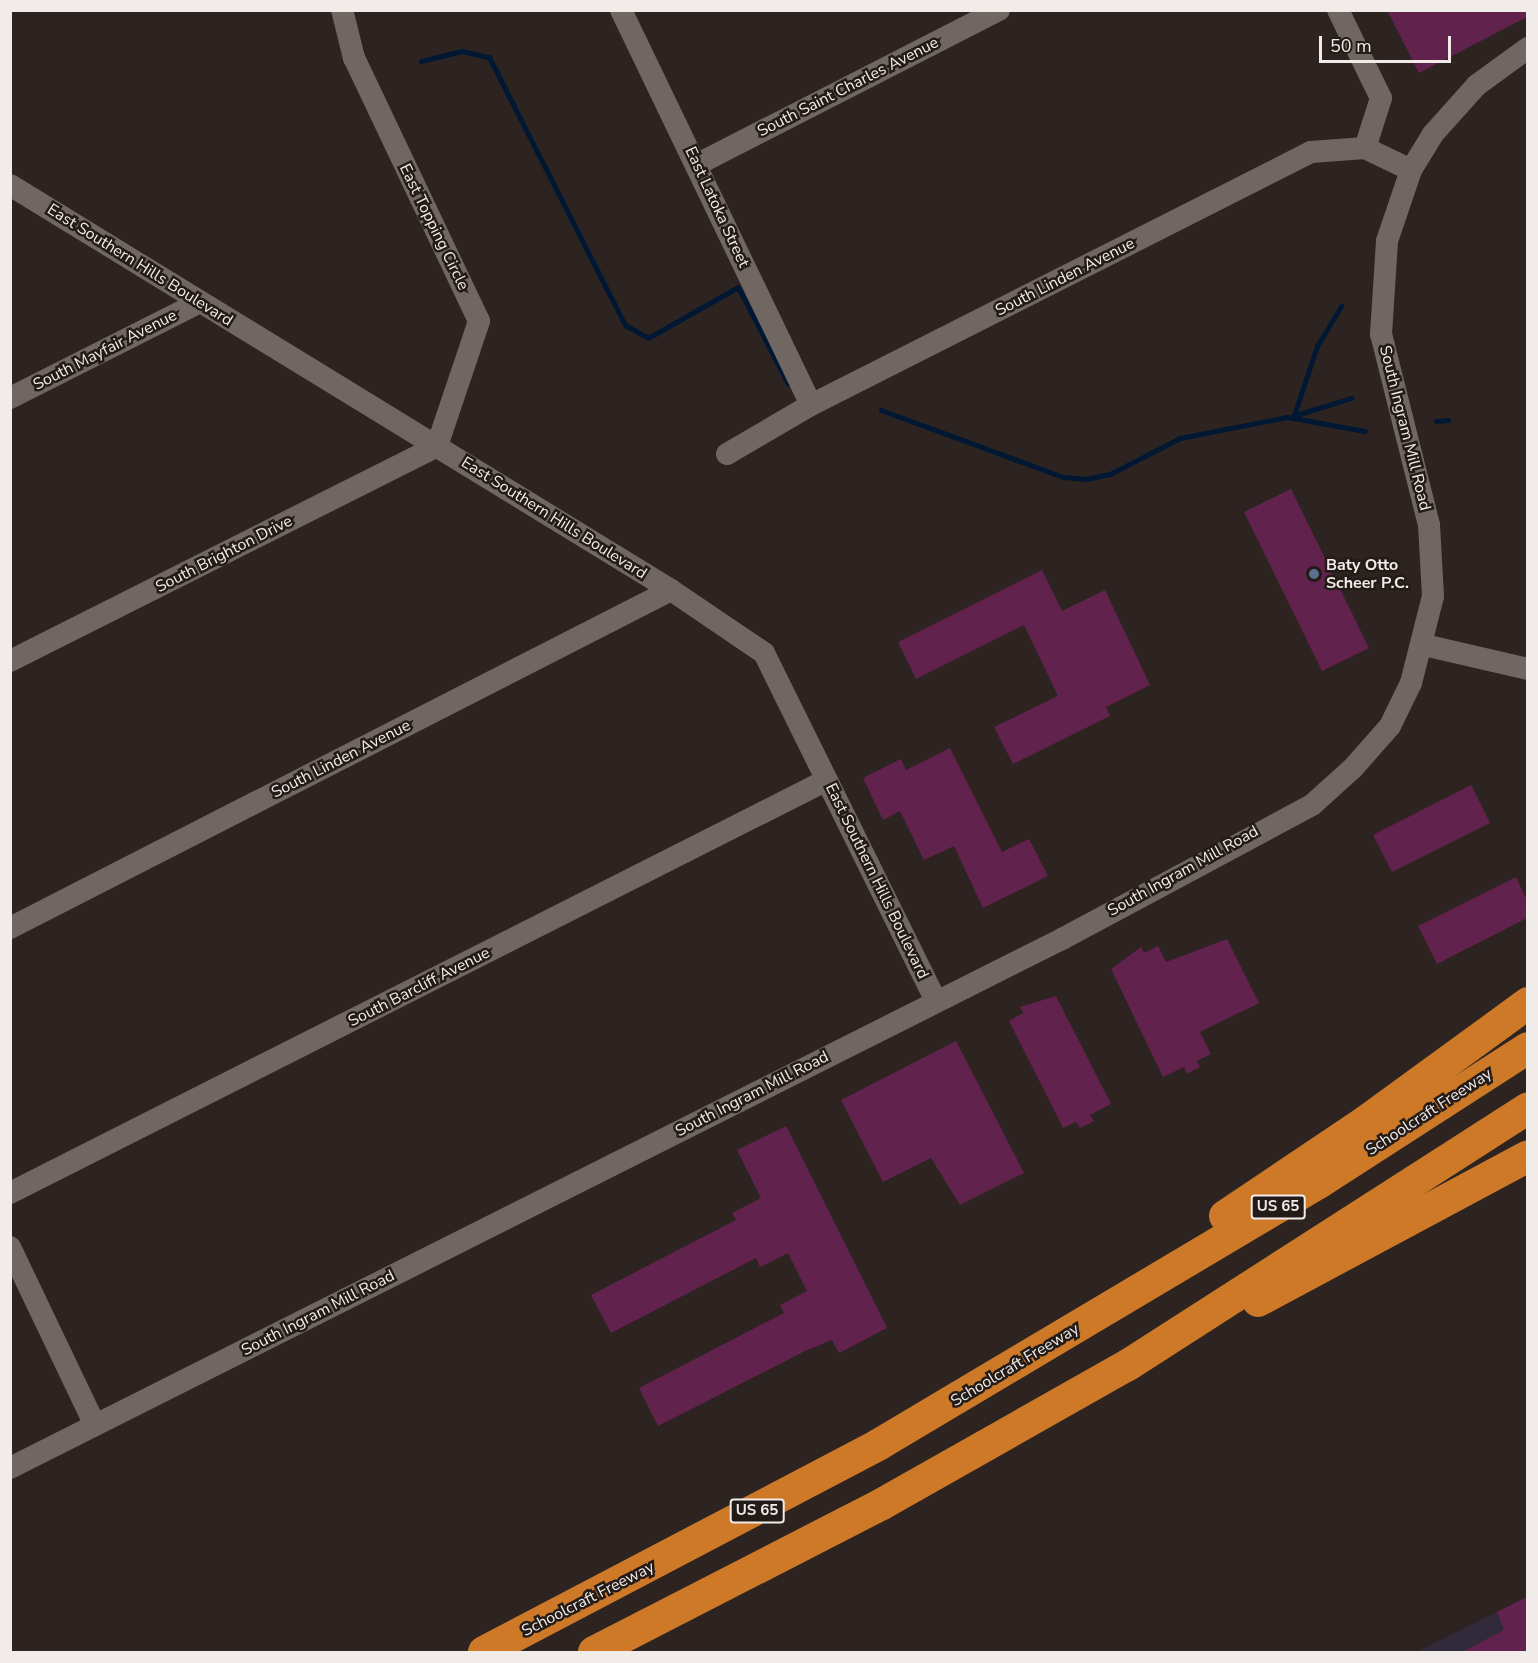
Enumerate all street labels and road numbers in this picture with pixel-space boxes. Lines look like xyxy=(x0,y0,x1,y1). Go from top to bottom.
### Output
street label: South Saint Charles Avenue xyxy=(754,33,942,141)
street label: East Latoka Street xyxy=(681,144,753,270)
street label: East Topping Circle xyxy=(395,161,473,293)
street label: East Southern Hills Boulevard xyxy=(44,200,236,330)
street label: South Linden Avenue xyxy=(992,234,1138,320)
street label: South Mayfair Avenue xyxy=(30,305,180,395)
street label: South Ingram Mill Road xyxy=(1375,344,1435,512)
street label: East Southern Hills Boulevard xyxy=(458,453,650,583)
street label: South Brighton Drive xyxy=(152,511,296,597)
street label: South Linden Avenue xyxy=(268,716,414,802)
street label: East Southern Hills Boulevard xyxy=(821,780,933,982)
street label: South Ingram Mill Road xyxy=(1104,822,1262,920)
street label: South Barcliff Avenue xyxy=(345,943,493,1031)
street label: South Ingram Mill Road xyxy=(672,1047,832,1141)
street label: Schoolcraft Freeway xyxy=(1363,1064,1495,1160)
road number: US 65 xyxy=(1250,1195,1306,1219)
street label: South Ingram Mill Road xyxy=(238,1266,398,1360)
street label: Schoolcraft Freeway xyxy=(947,1319,1083,1411)
road number: US 65 xyxy=(728,1499,786,1523)
street label: Schoolcraft Freeway xyxy=(519,1557,657,1641)

